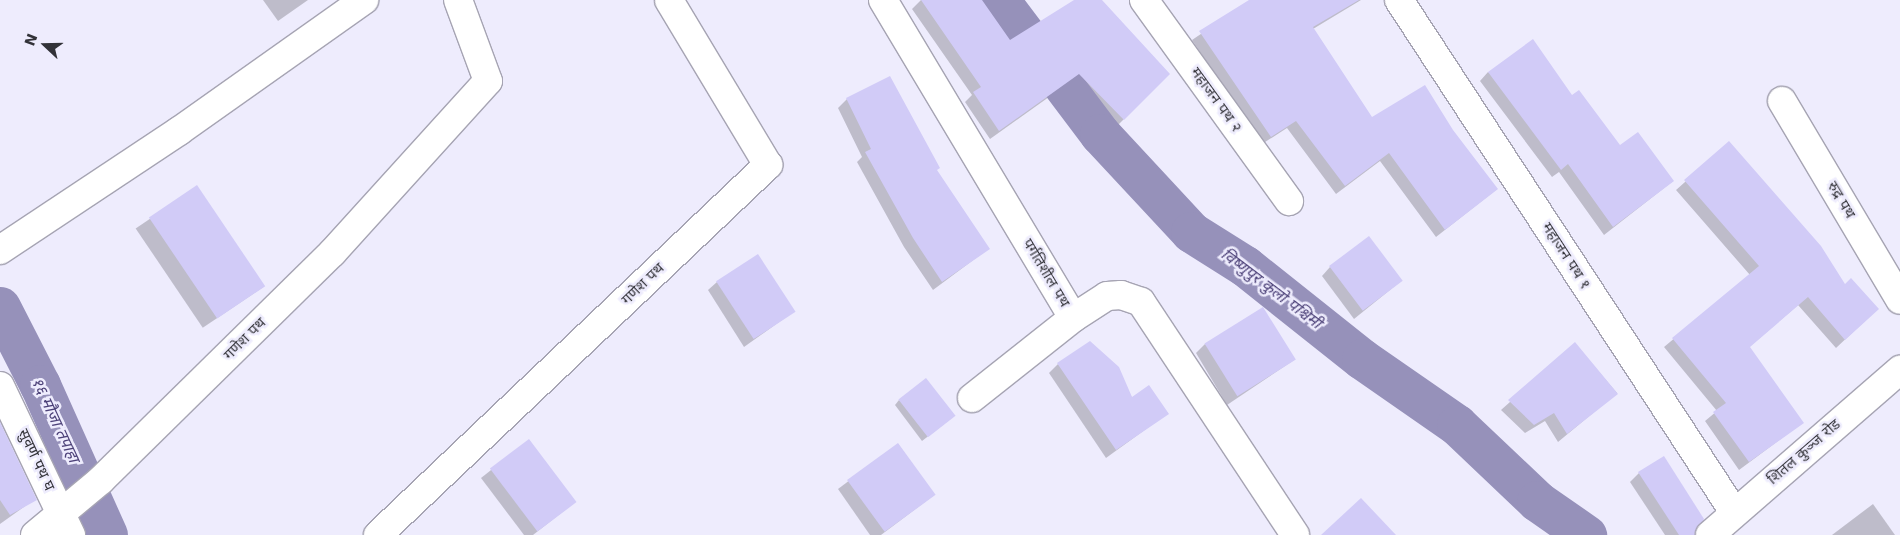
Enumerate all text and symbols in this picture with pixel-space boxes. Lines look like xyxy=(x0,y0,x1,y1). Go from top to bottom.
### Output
north arrow xyxy=(20,20,70,70)
text: N xyxy=(21,31,41,48)
street label: महाजन पथ २ xyxy=(1186,64,1246,136)
street label: रुद्र पथ xyxy=(1823,178,1859,222)
street label: महाजन पथ १ xyxy=(1538,219,1594,293)
street label: पर्गतिशील पथ xyxy=(1019,236,1073,310)
water label: विष्णुपुर कुलो पश्चिमी xyxy=(1217,245,1325,333)
street label: गणेश पथ xyxy=(618,259,668,309)
street label: गणेश पथ xyxy=(220,314,270,364)
water label: १६ मौजा तपाहा xyxy=(27,374,83,466)
street label: शितल कुञ्ज रोड xyxy=(1764,416,1844,488)
street label: सुवर्ण पथ घ xyxy=(14,426,58,494)

